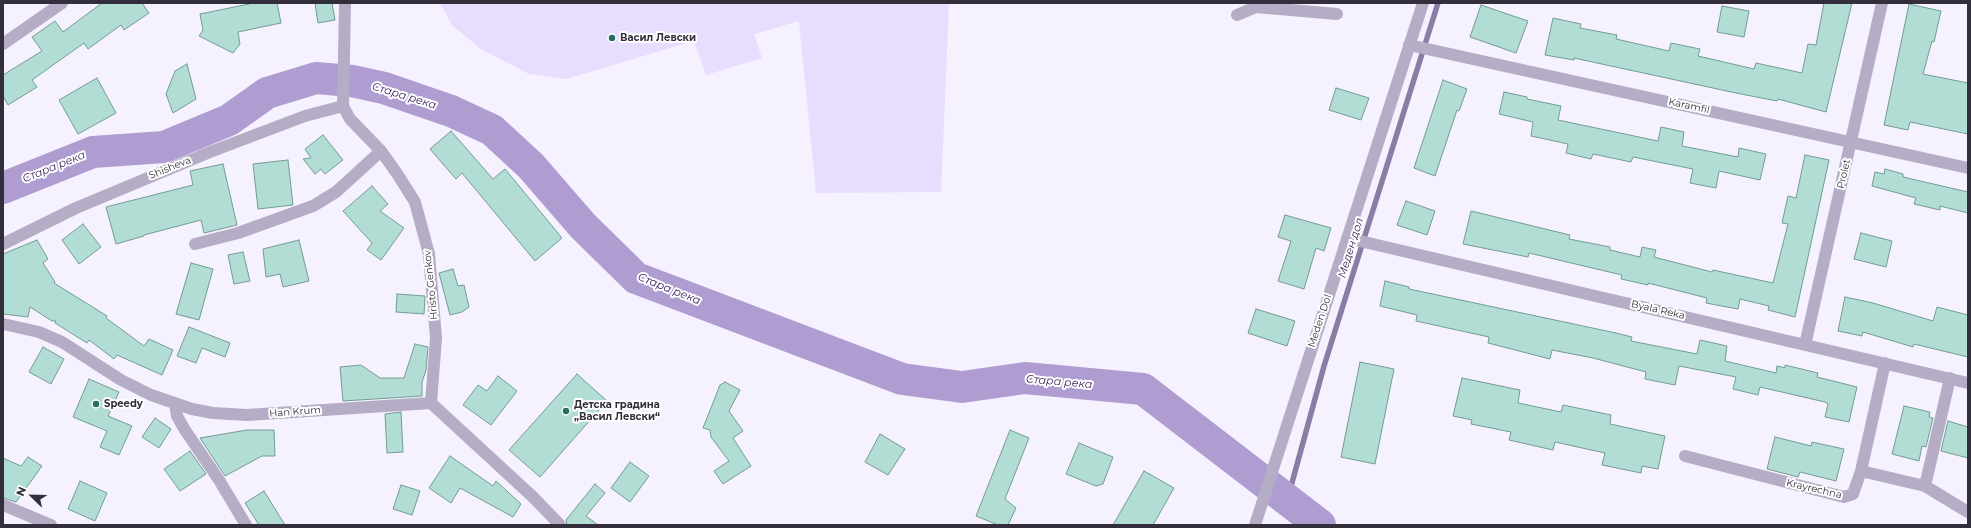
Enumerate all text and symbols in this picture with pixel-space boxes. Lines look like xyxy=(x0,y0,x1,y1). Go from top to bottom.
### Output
place label: Васил Левски xyxy=(620,32,696,44)
marker: Васил Левски xyxy=(607,33,617,43)
water label: Стара река xyxy=(370,80,438,112)
street label: Karamfil xyxy=(1667,96,1711,116)
water label: Стара река xyxy=(21,148,87,186)
street label: Shisheva xyxy=(147,154,193,182)
street label: Prolet xyxy=(1835,158,1853,190)
water label: Меден дол xyxy=(1336,216,1366,280)
street label: Hristo Genkov xyxy=(421,249,441,321)
water label: Стара река xyxy=(636,270,702,308)
street label: Meden Dol xyxy=(1306,293,1334,349)
street label: Byala Reka xyxy=(1630,298,1686,322)
water label: Стара река xyxy=(1025,373,1093,391)
place label: Speedy xyxy=(104,398,143,410)
marker: Speedy xyxy=(91,399,101,409)
place label: Детска градина „Васил Левски“ xyxy=(574,399,660,422)
street label: Han Krum xyxy=(269,404,321,420)
marker: Детска градина „Васил Левски“ xyxy=(561,406,571,416)
north arrow xyxy=(12,476,52,516)
street label: Krayrechna xyxy=(1785,477,1843,501)
text: N xyxy=(13,484,29,498)

